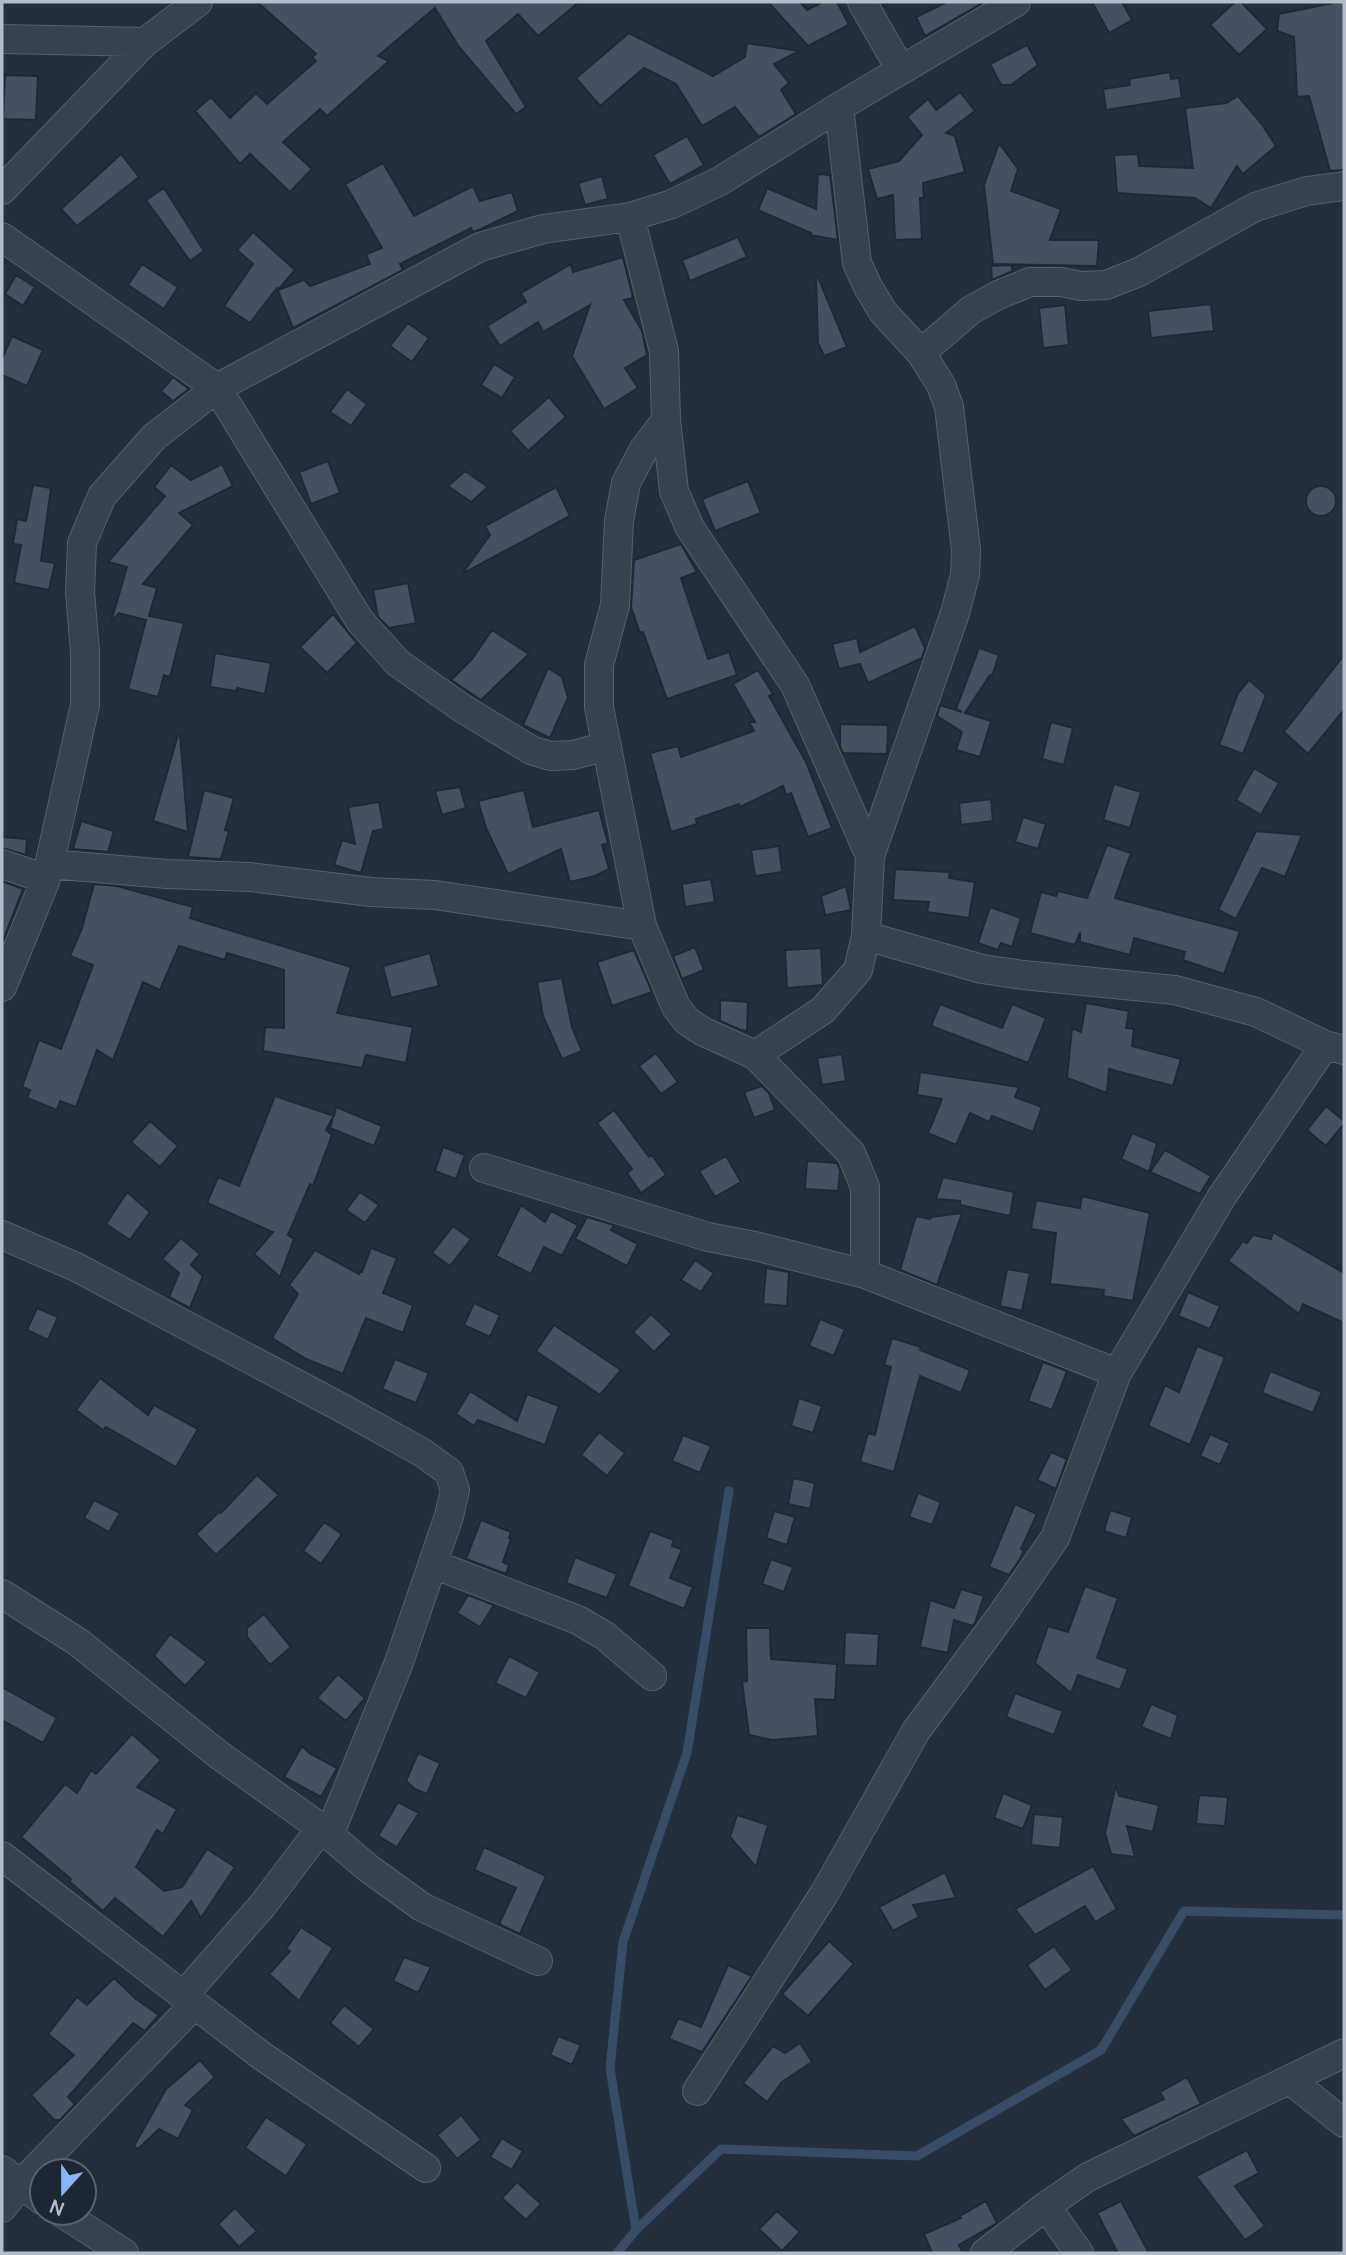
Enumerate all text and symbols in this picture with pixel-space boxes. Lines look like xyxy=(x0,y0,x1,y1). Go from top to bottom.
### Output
north arrow xyxy=(28,2157,98,2227)
text: N xyxy=(46,2193,68,2222)

